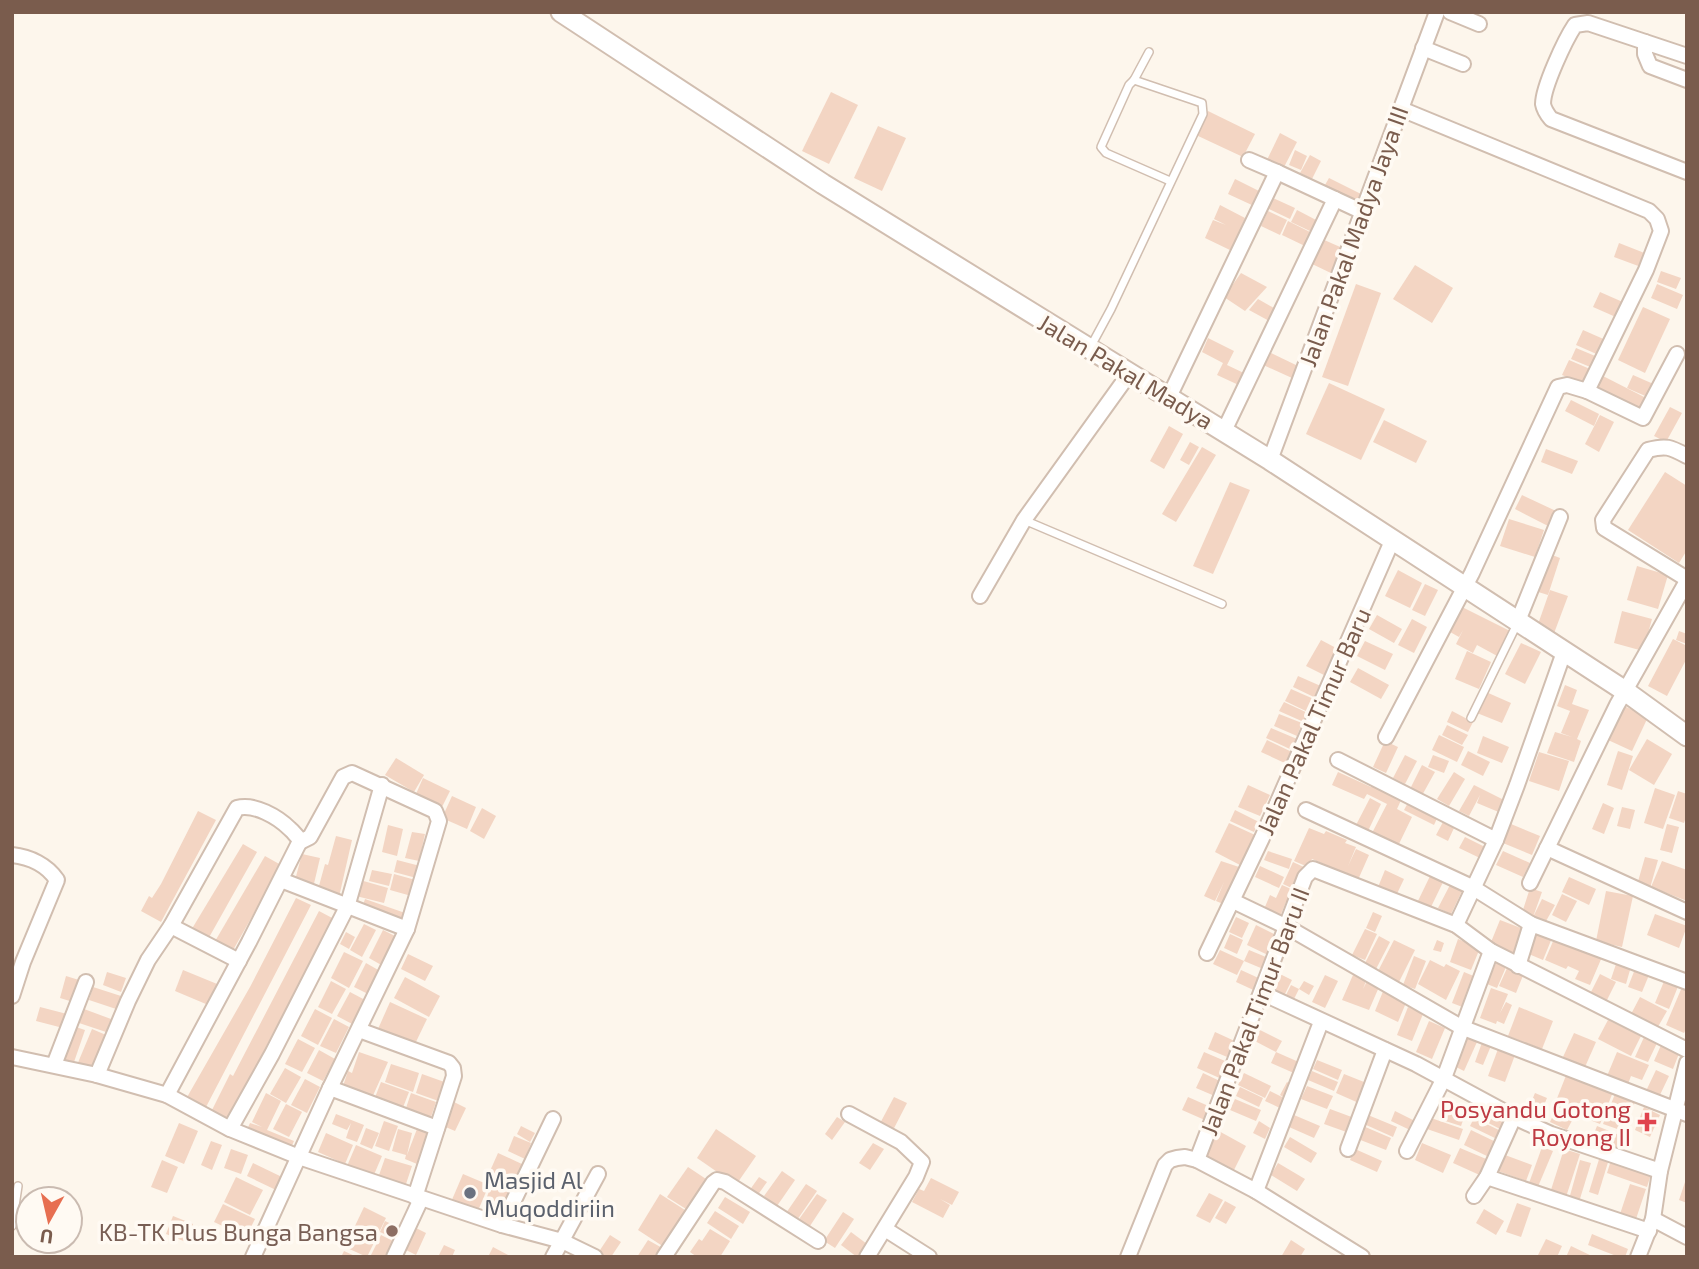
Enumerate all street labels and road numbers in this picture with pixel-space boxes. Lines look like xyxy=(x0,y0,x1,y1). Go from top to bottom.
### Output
street label: Jalan Pakal Madya Jaya III xyxy=(1292,102,1414,370)
street label: Jalan Pakal Madya xyxy=(1033,307,1219,435)
street label: Jalan Pakal Timur Baru xyxy=(1250,603,1376,839)
street label: Jalan Pakal Timur Baru II xyxy=(1193,883,1315,1139)

